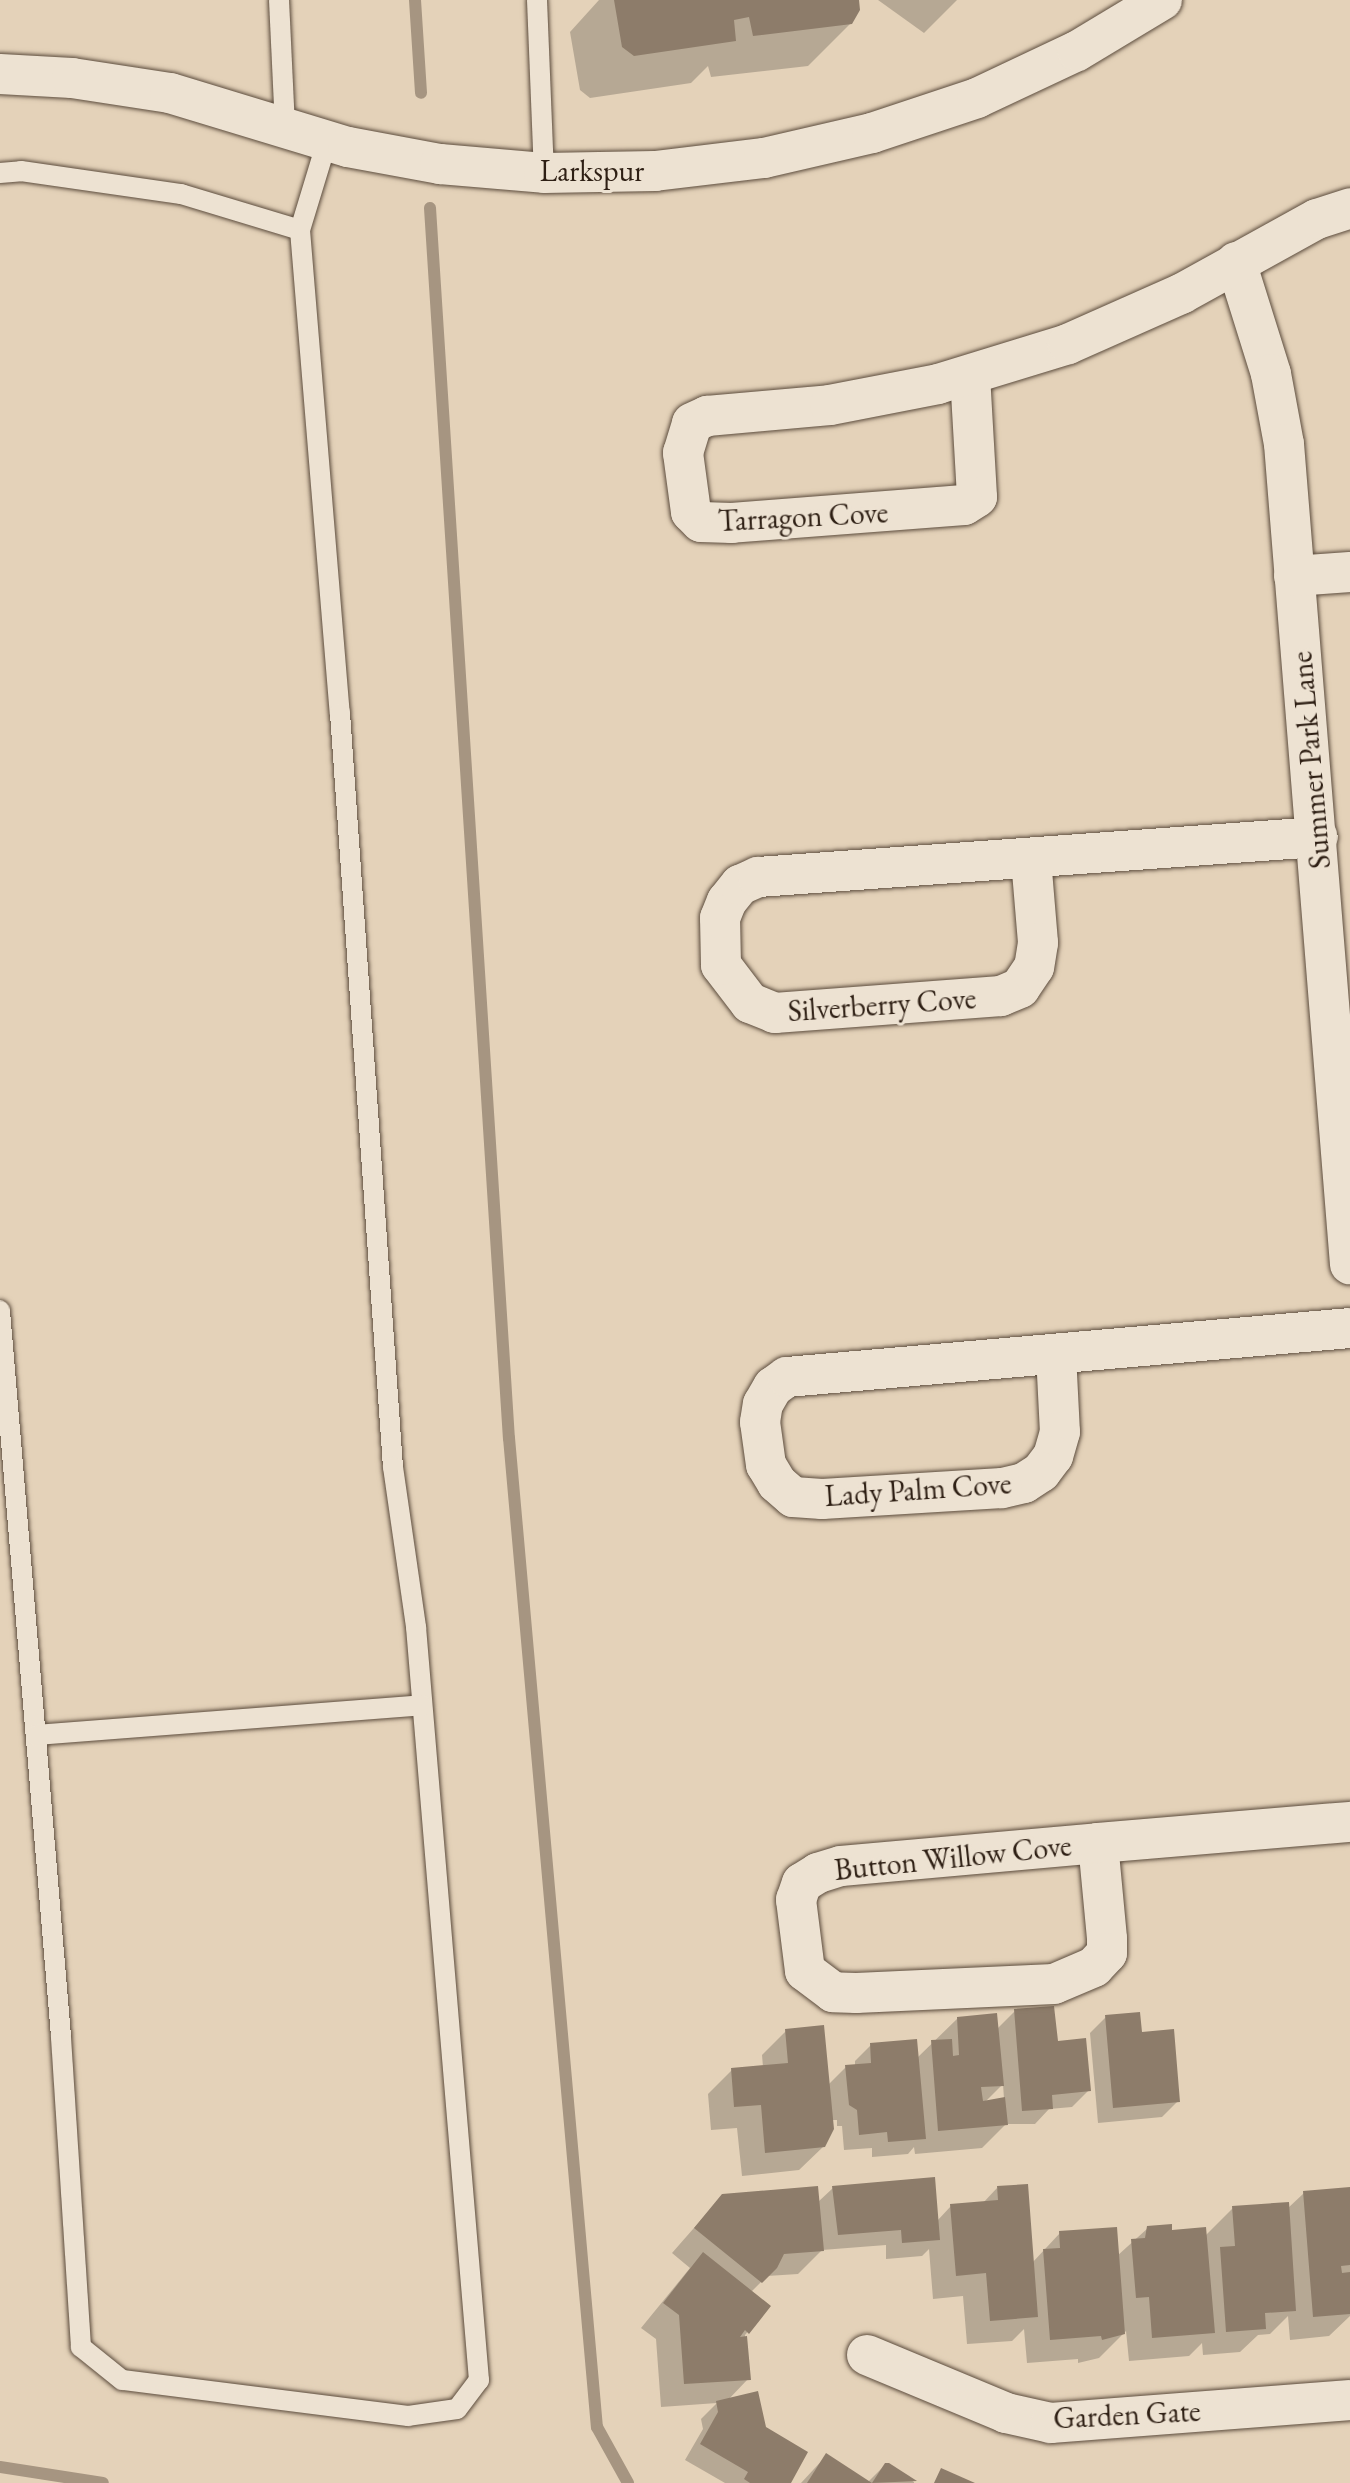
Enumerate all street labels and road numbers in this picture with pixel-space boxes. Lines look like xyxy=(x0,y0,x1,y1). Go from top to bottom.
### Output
street label: Larkspur xyxy=(540,153,644,189)
street label: Tarragon Cove xyxy=(717,495,889,539)
street label: Summer Park Lane xyxy=(1284,650,1338,870)
street label: Silverberry Cove xyxy=(787,980,977,1030)
street label: Lady Palm Cove xyxy=(823,1466,1013,1514)
street label: Button Willow Cove xyxy=(833,1828,1073,1888)
street label: Garden Gate xyxy=(1052,2393,1202,2437)

